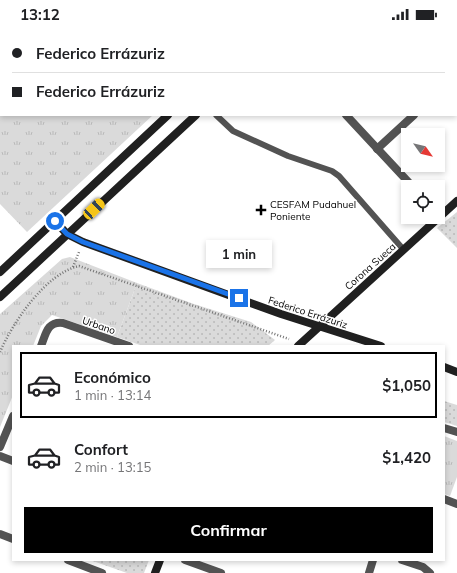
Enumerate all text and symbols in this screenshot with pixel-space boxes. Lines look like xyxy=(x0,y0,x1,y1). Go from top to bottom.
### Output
text: 13:12 xyxy=(20,5,60,24)
text: Federico Errázuriz xyxy=(36,44,165,63)
text: Federico Errázuriz xyxy=(36,82,165,101)
north arrow xyxy=(401,128,445,172)
map controls xyxy=(401,128,445,224)
button: locate xyxy=(401,180,445,224)
car xyxy=(81,196,107,222)
place label: CESFAM Pudahuel Poniente xyxy=(270,198,356,223)
marker: CESFAM Pudahuel Poniente xyxy=(255,204,267,216)
route start xyxy=(46,212,64,230)
callout: 1 min xyxy=(206,240,272,268)
street label: Corona Sueca xyxy=(342,240,399,293)
text: 1 min xyxy=(222,246,256,262)
route end xyxy=(230,289,248,307)
street label: Federico Errázuriz xyxy=(266,294,349,331)
street label: Urbano xyxy=(80,314,118,337)
icon: car xyxy=(26,367,62,403)
text: Económico xyxy=(74,368,151,387)
text: $1,050 xyxy=(382,376,431,395)
text: 1 min · 13:14 xyxy=(74,387,151,403)
icon: car xyxy=(26,439,62,475)
text: Confort xyxy=(74,440,128,459)
text: $1,420 xyxy=(382,448,431,467)
text: 2 min · 13:15 xyxy=(74,459,151,475)
button: Confirmar xyxy=(24,507,433,553)

